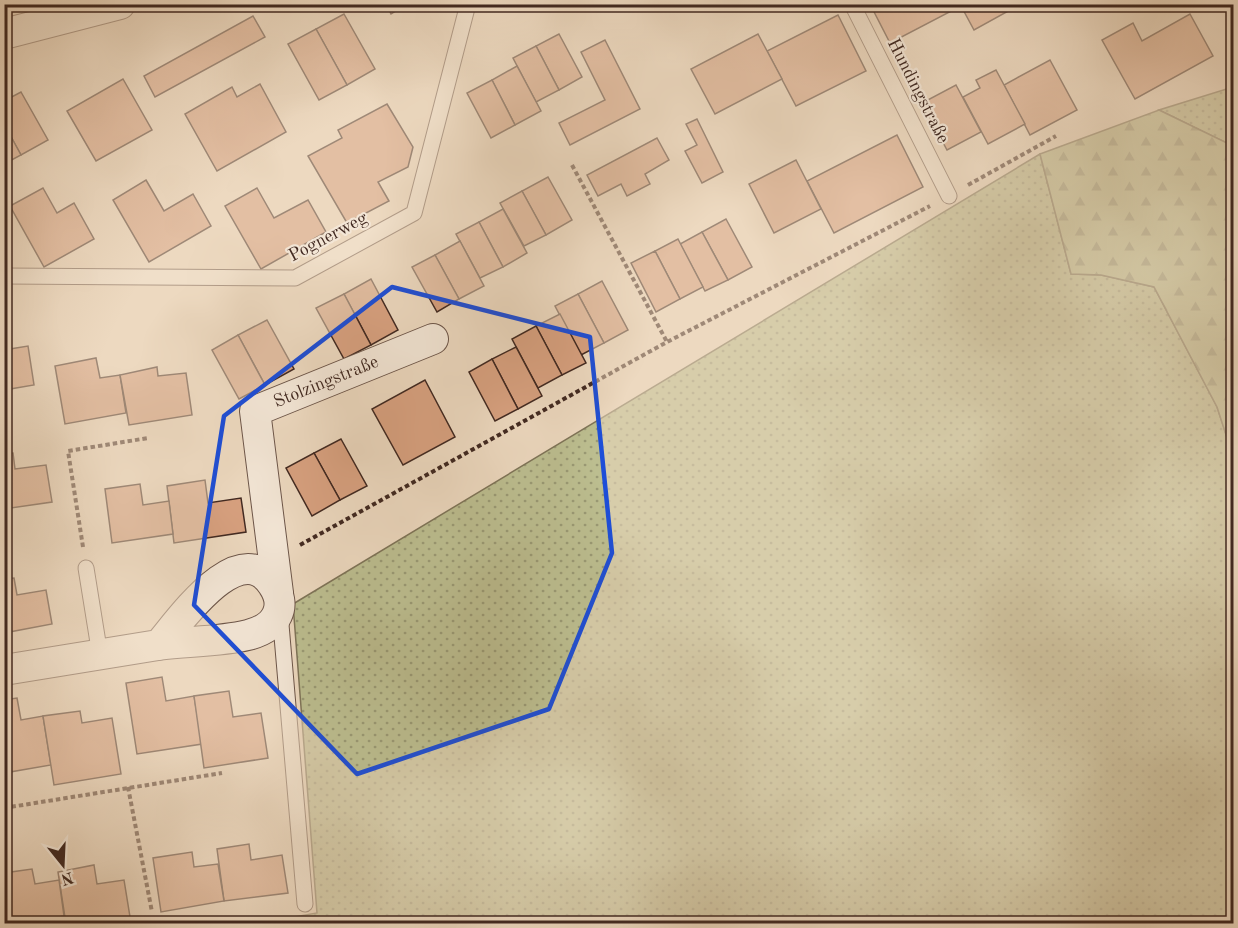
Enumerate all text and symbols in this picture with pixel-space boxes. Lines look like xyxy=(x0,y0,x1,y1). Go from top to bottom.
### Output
street label: Hundingstraße xyxy=(884,36,952,146)
street label: Pognerweg xyxy=(286,209,371,265)
street label: Stolzingstraße xyxy=(271,353,381,411)
north arrow xyxy=(33,835,93,895)
text: N xyxy=(58,868,75,887)

